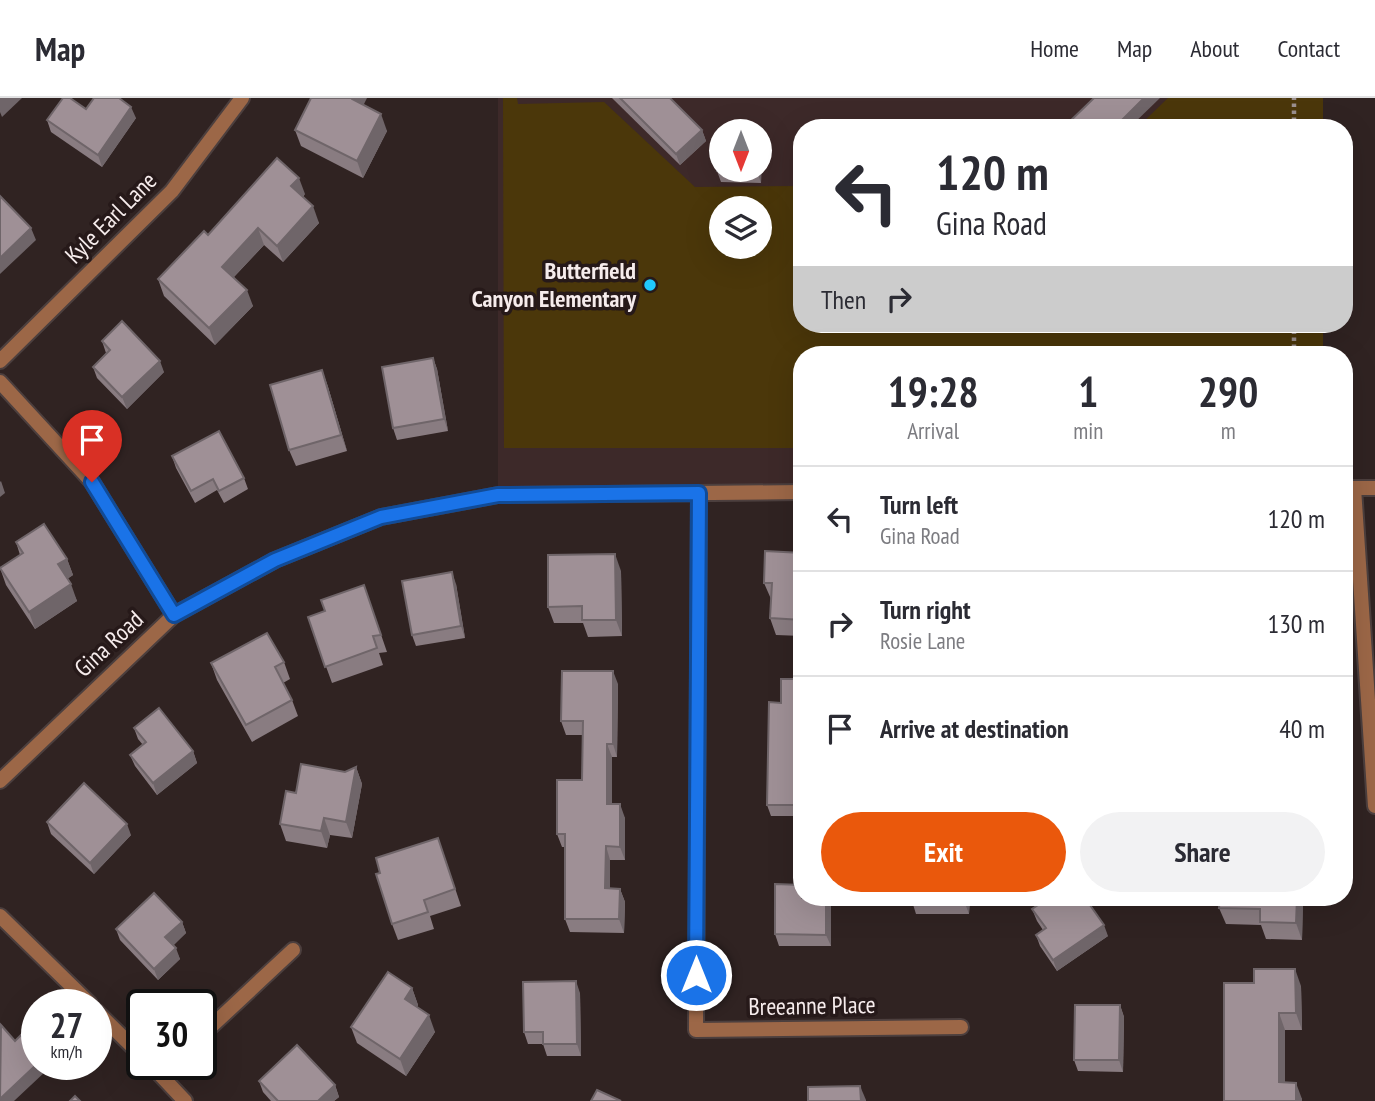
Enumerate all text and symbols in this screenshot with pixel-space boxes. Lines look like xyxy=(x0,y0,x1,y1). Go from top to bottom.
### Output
text: Map xyxy=(35,27,85,70)
text: Home xyxy=(1030,33,1079,64)
text: Map xyxy=(1117,33,1152,64)
text: About xyxy=(1190,33,1239,64)
text: Contact xyxy=(1277,33,1340,64)
north arrow xyxy=(709,119,772,182)
map controls xyxy=(709,119,772,259)
text: 120 m xyxy=(936,140,1049,204)
icon: left xyxy=(821,147,912,238)
street label: Kyle Earl Lane xyxy=(58,165,163,270)
button: layers xyxy=(709,196,772,259)
text: Gina Road xyxy=(936,202,1047,244)
place label: Butterfield Canyon Elementary xyxy=(472,255,636,314)
marker: Butterfield Canyon Elementary xyxy=(642,277,658,293)
icon: right xyxy=(880,280,918,318)
text: Then xyxy=(821,283,866,316)
text: 19:28 xyxy=(888,364,979,419)
text: 1 xyxy=(1078,364,1098,419)
text: 290 xyxy=(1198,364,1258,419)
pin xyxy=(62,410,122,482)
text: Arrival xyxy=(907,416,959,445)
text: min xyxy=(1073,416,1103,445)
text: m xyxy=(1221,416,1236,445)
icon: arrive xyxy=(73,421,111,459)
text: Turn left xyxy=(880,488,958,521)
icon: left xyxy=(821,500,859,538)
text: 120 m xyxy=(1267,502,1325,535)
text: Gina Road xyxy=(880,521,960,550)
text: Turn right xyxy=(880,593,971,626)
street label: Gina Road xyxy=(68,604,150,683)
icon: right xyxy=(821,605,859,643)
text: 130 m xyxy=(1267,607,1325,640)
text: Rosie Lane xyxy=(880,626,965,655)
icon: arrive xyxy=(821,710,859,748)
text: Arrive at destination xyxy=(880,712,1069,745)
text: 40 m xyxy=(1279,712,1325,745)
button: Exit xyxy=(821,812,1066,892)
button: Share xyxy=(1080,812,1325,892)
position arrow xyxy=(659,938,733,1012)
speed limit sign: 30 xyxy=(126,989,217,1080)
street label: Breeanne Place xyxy=(748,989,876,1022)
text: 27 xyxy=(50,1002,83,1048)
text: km/h xyxy=(51,1040,82,1063)

